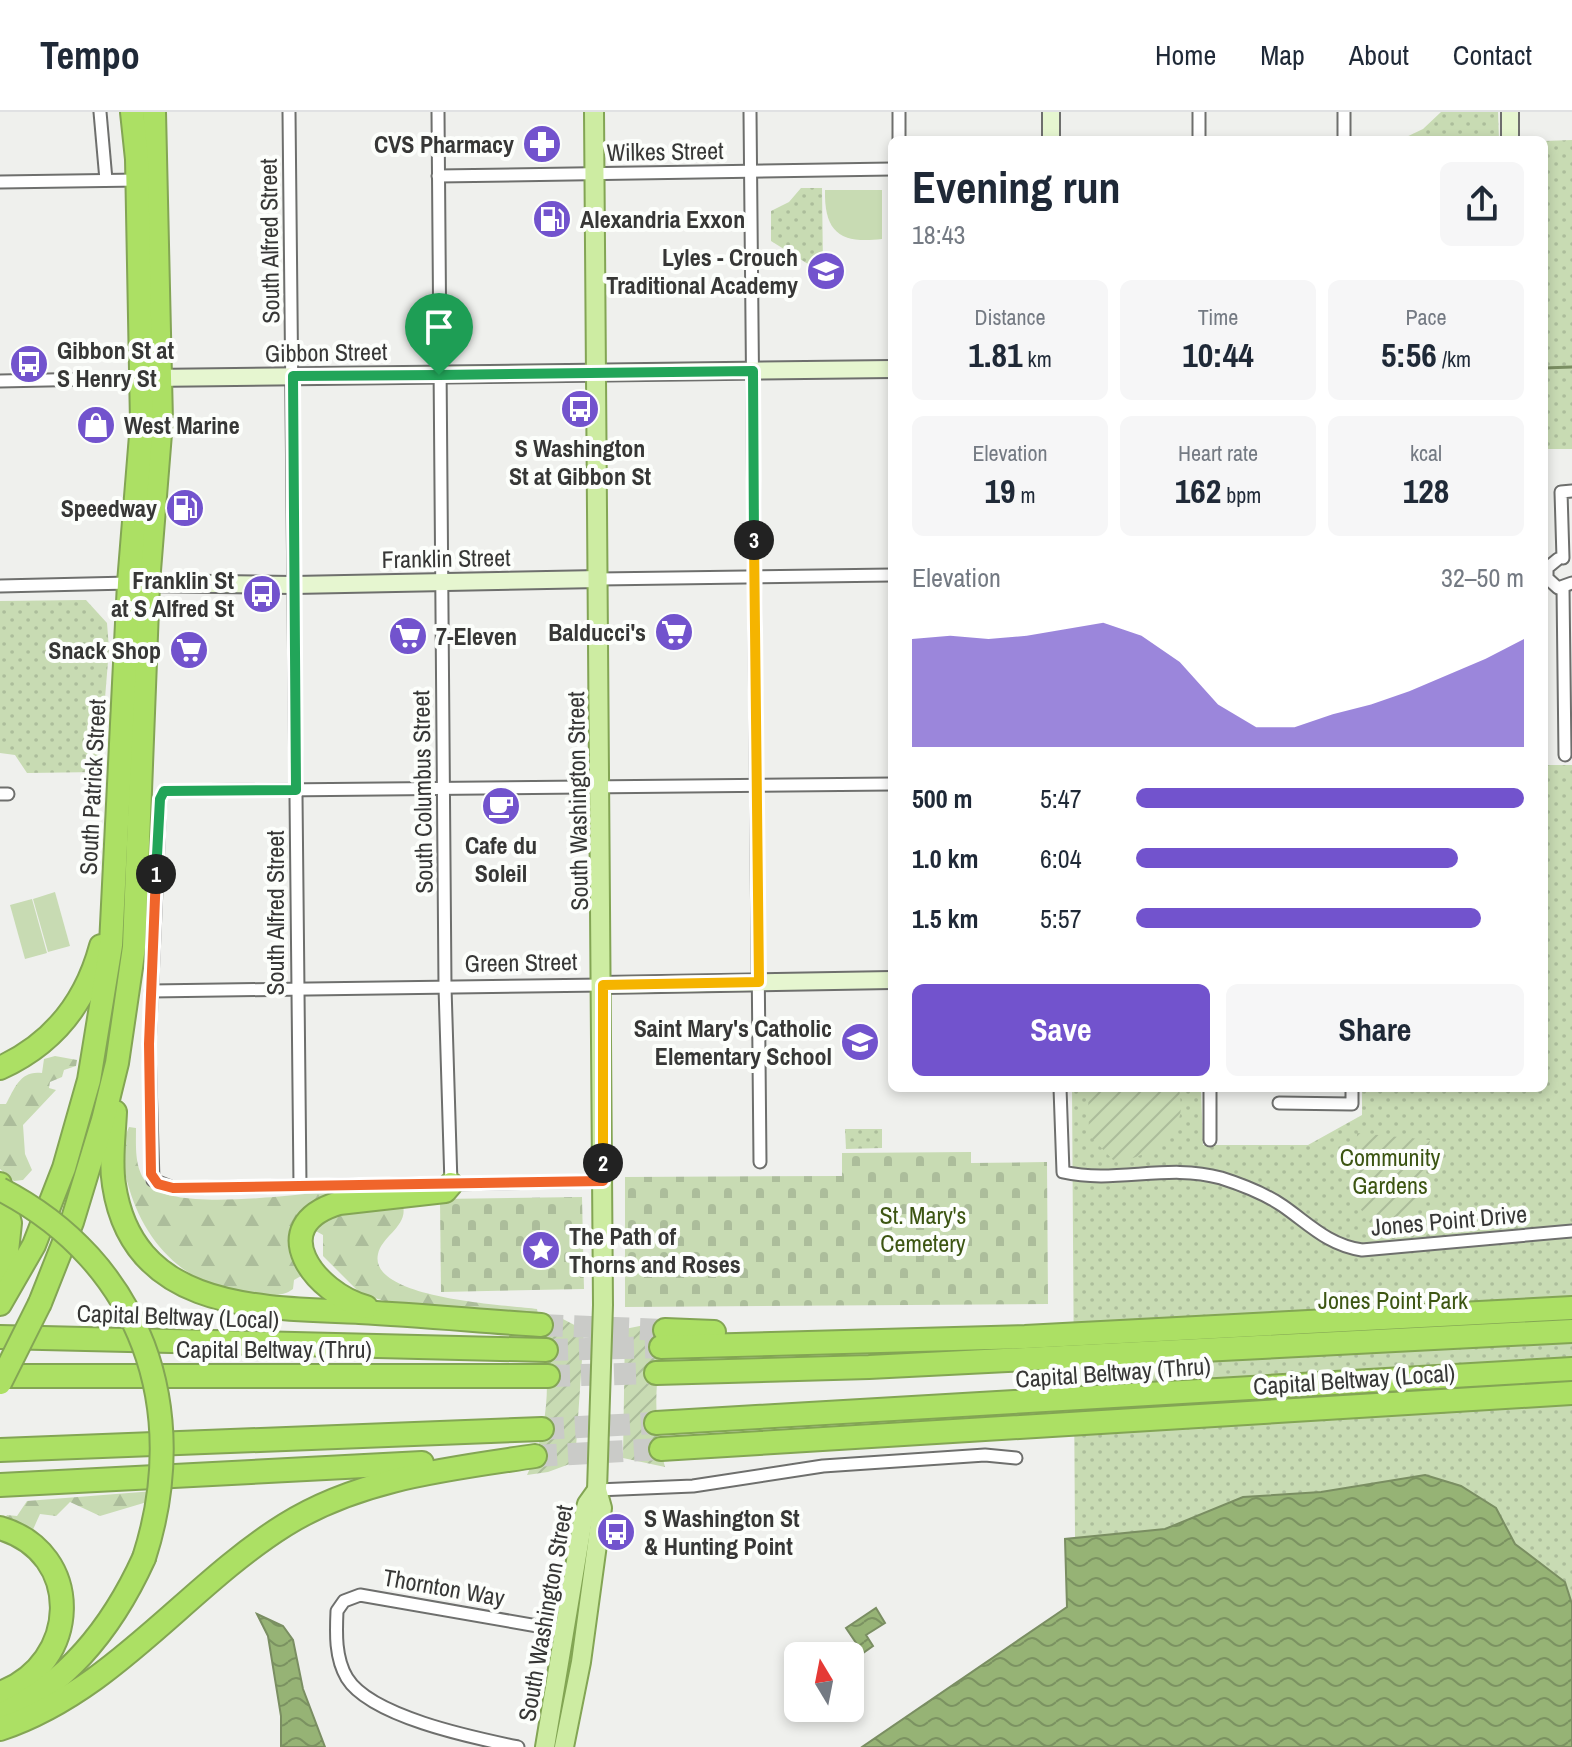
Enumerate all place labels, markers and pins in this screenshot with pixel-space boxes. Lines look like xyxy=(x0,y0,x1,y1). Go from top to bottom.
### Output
pharmacy icon: CVS Pharmacy xyxy=(521,123,563,165)
place label: CVS Pharmacy xyxy=(374,128,514,160)
fuel station icon: Alexandria Exxon xyxy=(531,198,573,240)
place label: Alexandria Exxon xyxy=(580,203,745,235)
place label: Lyles - Crouch Traditional Academy xyxy=(606,241,798,301)
school or university icon: Lyles - Crouch Traditional Academy xyxy=(805,250,847,292)
pin xyxy=(405,293,473,375)
place label: Gibbon St at S Henry St xyxy=(57,334,174,394)
bus stop icon: Gibbon St at S Henry St xyxy=(8,343,50,385)
bus stop icon: S Washington St at Gibbon St xyxy=(559,388,601,430)
shop icon: West Marine xyxy=(75,404,117,446)
place label: West Marine xyxy=(124,409,240,441)
place label: S Washington St at Gibbon St xyxy=(509,432,652,492)
fuel station icon: Speedway xyxy=(164,487,206,529)
place label: Speedway xyxy=(61,492,157,524)
pin: 3 xyxy=(734,520,774,560)
place label: Franklin St at S Alfred St xyxy=(111,564,234,624)
bus stop icon: Franklin St at S Alfred St xyxy=(241,573,283,615)
supermarket icon: Balducci's xyxy=(653,611,695,653)
supermarket icon: 7-Eleven xyxy=(387,615,429,657)
place label: Balducci's xyxy=(548,616,646,648)
place label: 7-Eleven xyxy=(436,620,517,652)
supermarket icon: Snack Shop xyxy=(168,629,210,671)
place label: Snack Shop xyxy=(48,634,161,666)
cafe icon: Cafe du Soleil xyxy=(480,785,522,827)
place label: Cafe du Soleil xyxy=(465,829,537,889)
pin: 1 xyxy=(136,854,176,894)
place label: Saint Mary's Catholic Elementary School xyxy=(634,1012,832,1072)
school or university icon: Saint Mary's Catholic Elementary School xyxy=(839,1021,881,1063)
pin: 2 xyxy=(583,1143,623,1183)
place label: The Path of Thorns and Roses xyxy=(569,1220,741,1280)
place icon: The Path of Thorns and Roses xyxy=(520,1229,562,1271)
place label: S Washington St & Hunting Point xyxy=(644,1502,800,1562)
bus stop icon: S Washington St & Hunting Point xyxy=(595,1511,637,1553)

